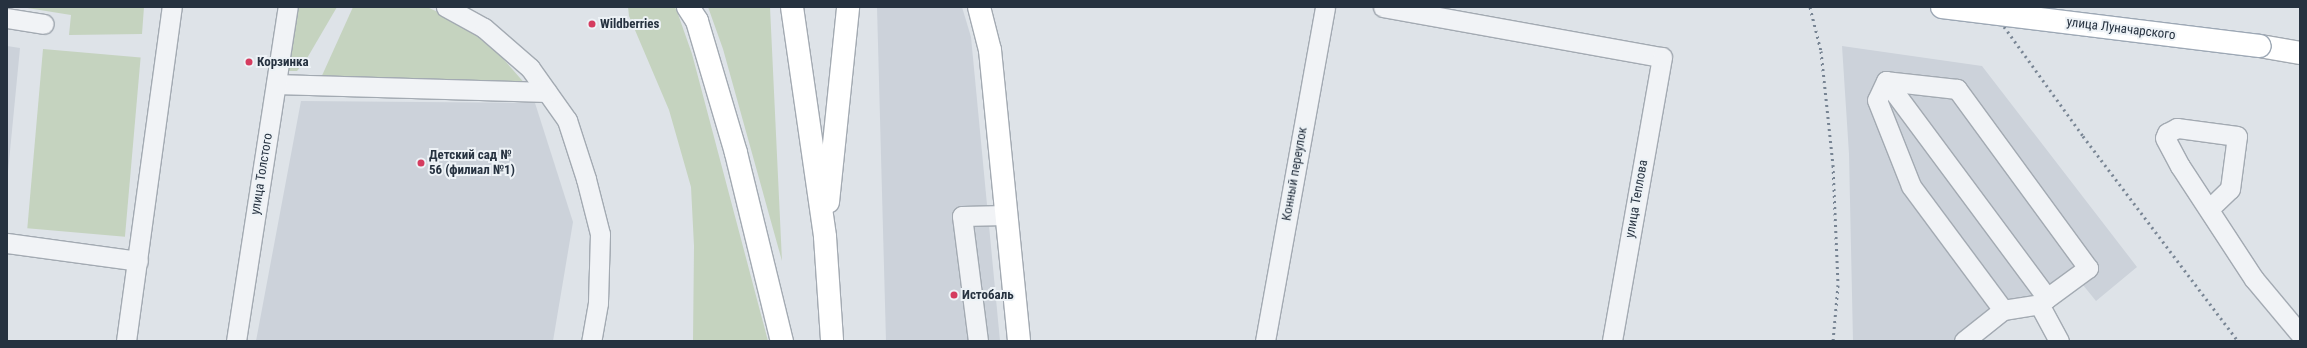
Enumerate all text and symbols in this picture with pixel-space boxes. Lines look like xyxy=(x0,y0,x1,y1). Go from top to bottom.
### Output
street label: улица Луначарского xyxy=(2066,15,2176,43)
place label: Wildberries xyxy=(600,16,659,32)
marker: Wildberries xyxy=(587,19,597,29)
place label: Корзинка xyxy=(257,54,309,70)
marker: Корзинка xyxy=(244,57,254,67)
street label: Конный переулок xyxy=(1279,126,1311,222)
street label: улица Толстого xyxy=(248,132,276,216)
place label: Детский сад № 56 (филиал №1) xyxy=(429,148,515,179)
marker: Детский сад № 56 (филиал №1) xyxy=(416,158,426,168)
street label: улица Теплова xyxy=(1622,159,1652,239)
place label: Истобаль xyxy=(962,287,1014,303)
marker: Истобаль xyxy=(949,290,959,300)

